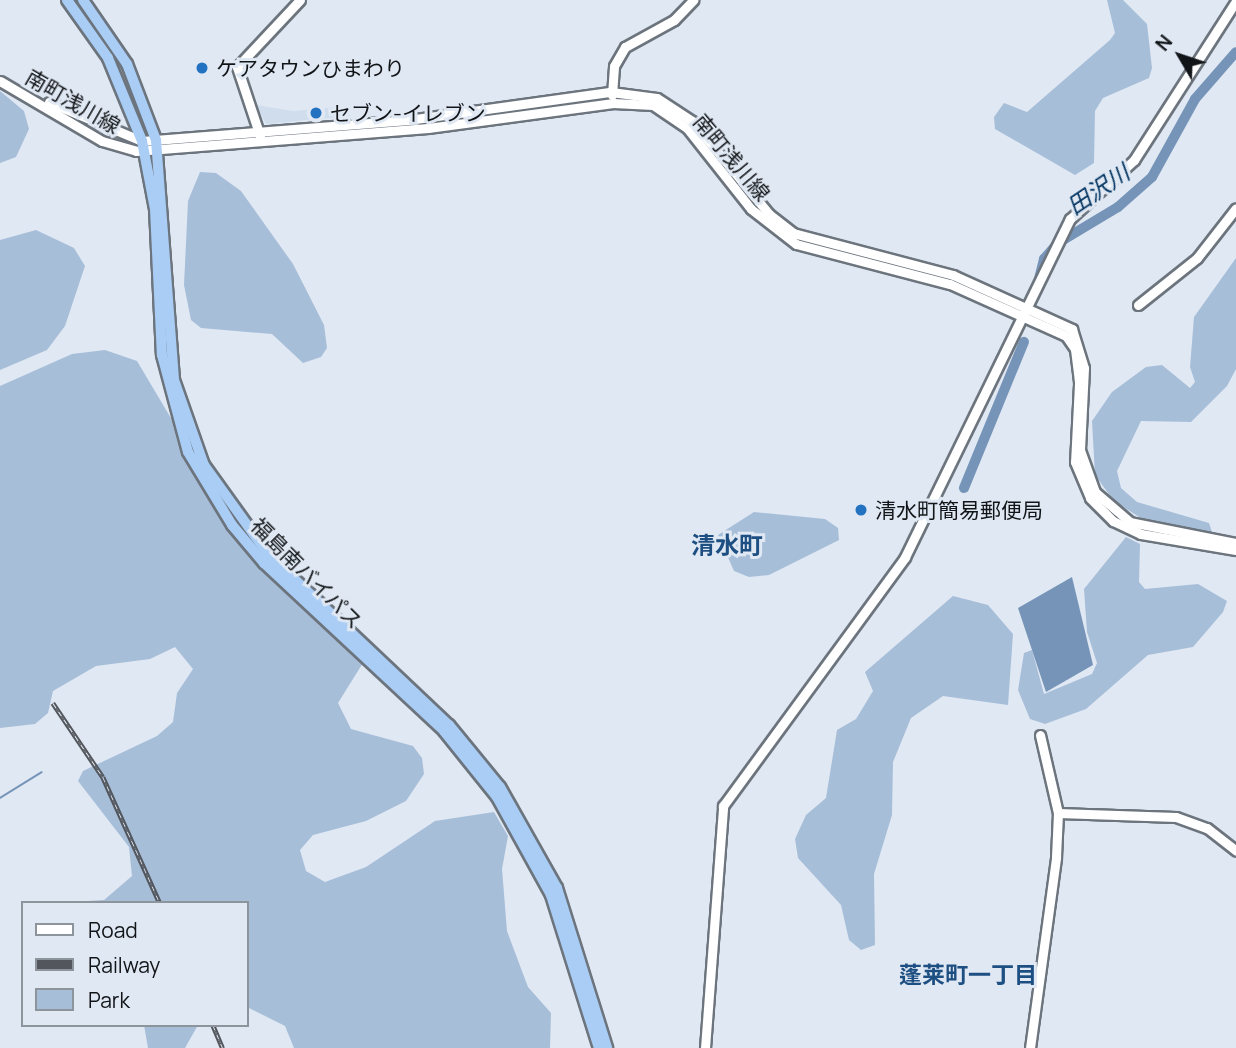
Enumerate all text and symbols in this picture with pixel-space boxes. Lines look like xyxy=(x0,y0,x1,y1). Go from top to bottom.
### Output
north arrow xyxy=(1145,21,1215,91)
text: N xyxy=(1149,29,1178,56)
place label: ケアタウンひまわり xyxy=(216,55,405,81)
marker: ケアタウンひまわり xyxy=(194,60,210,76)
street label: 南町浅川線 xyxy=(21,64,125,138)
place label: セブン-イレブン xyxy=(330,100,486,126)
marker: セブン-イレブン xyxy=(308,105,324,121)
street label: 南町浅川線 xyxy=(689,109,775,205)
water label: 田沢川 xyxy=(1062,158,1134,220)
place label: 清水町簡易郵便局 xyxy=(875,497,1043,523)
marker: 清水町簡易郵便局 xyxy=(853,502,869,518)
street label: 福島南バイパス xyxy=(246,512,368,634)
district label: 清水町 xyxy=(691,531,763,559)
legend xyxy=(21,901,248,1027)
text: Road xyxy=(88,916,138,944)
text: Railway xyxy=(88,951,160,979)
district label: 蓬莱町一丁目 xyxy=(899,960,1037,988)
text: Park xyxy=(88,986,130,1014)

